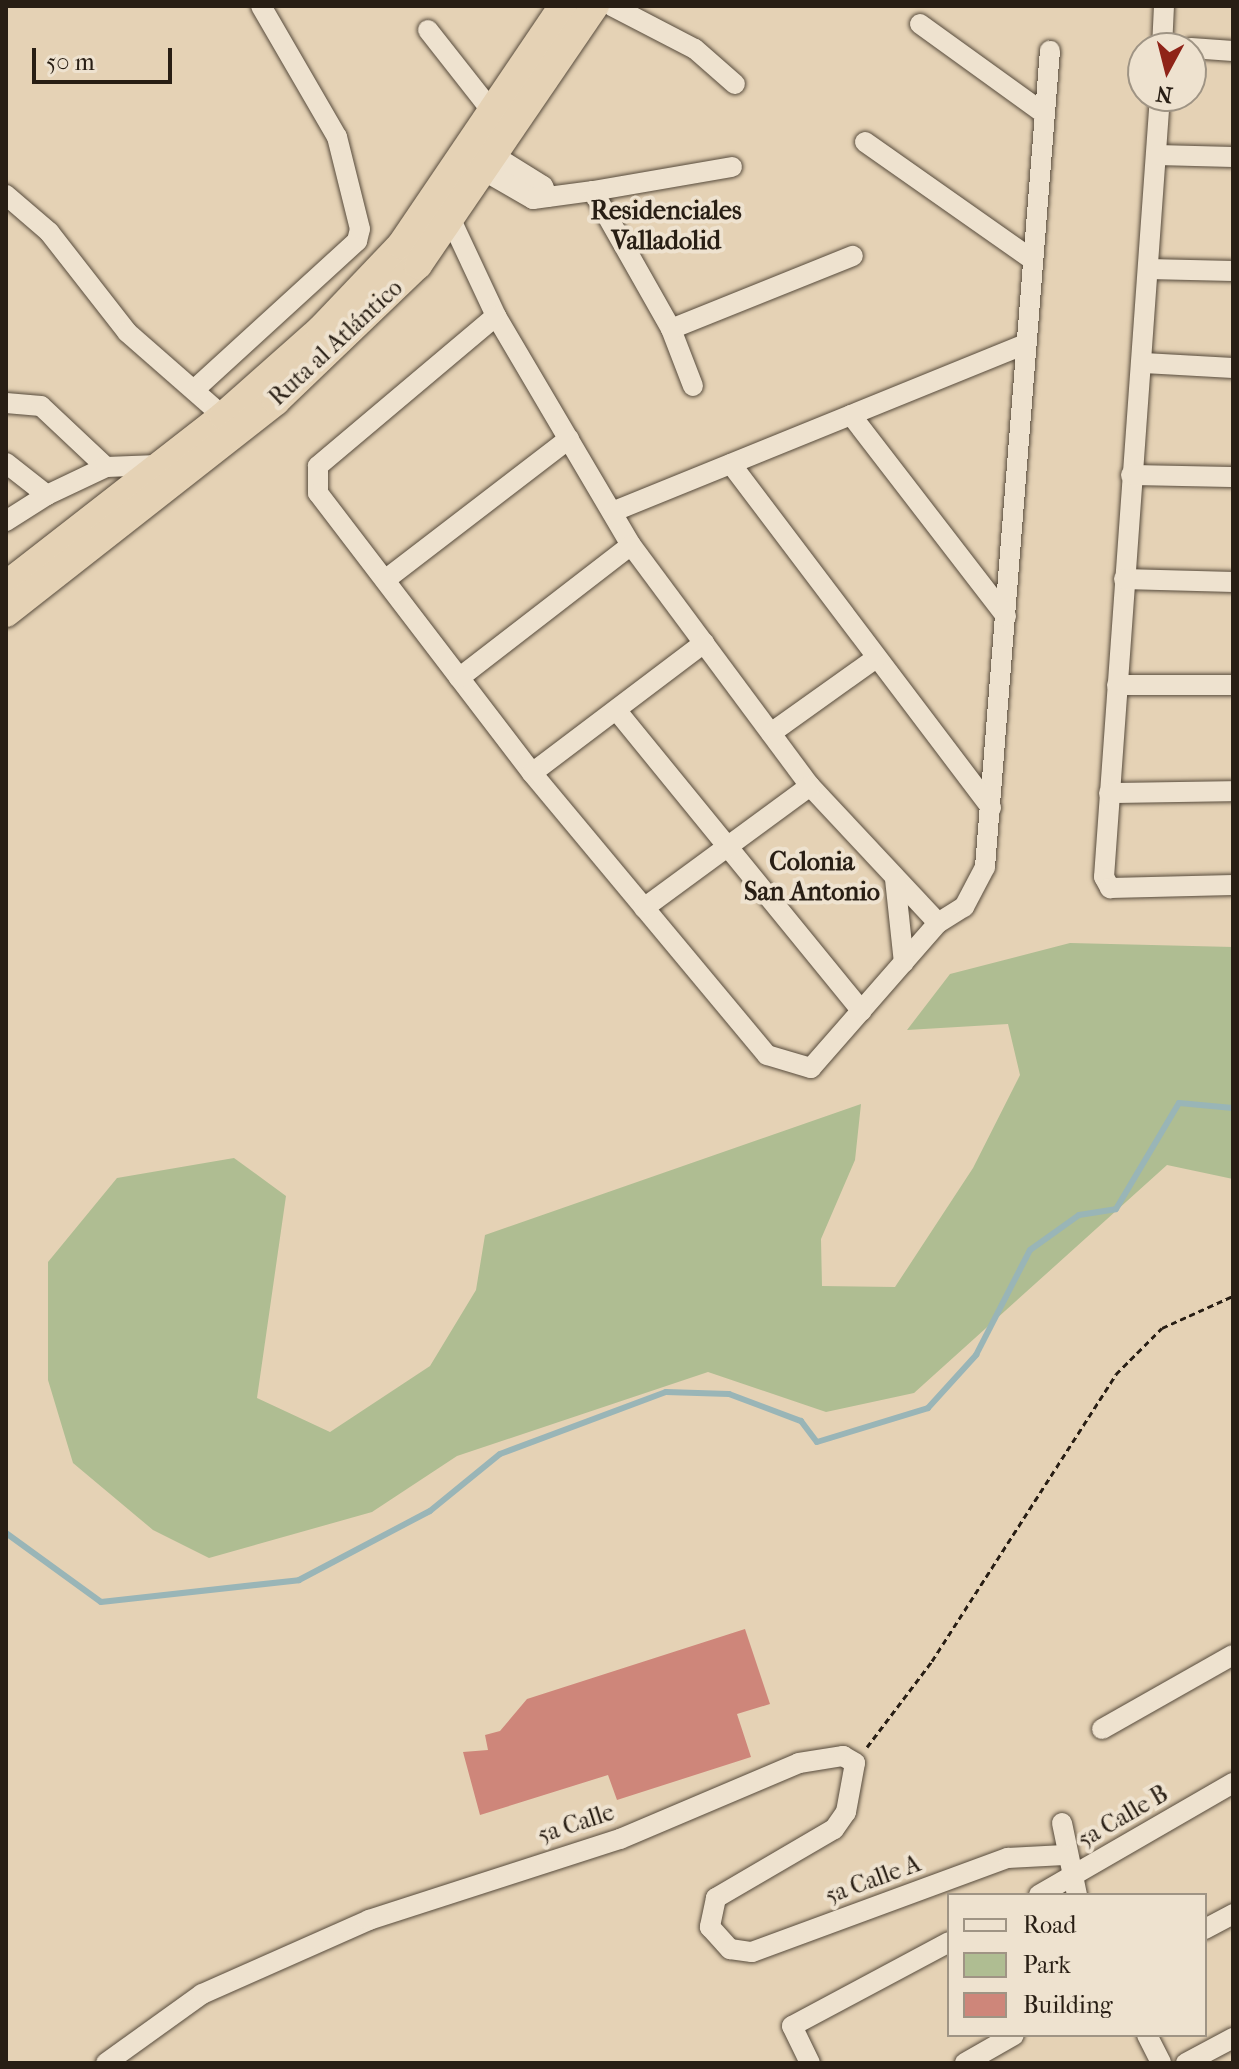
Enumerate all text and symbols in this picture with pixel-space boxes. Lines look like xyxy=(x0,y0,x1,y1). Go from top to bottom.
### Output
scale bar xyxy=(36,32,176,82)
north arrow xyxy=(1127,32,1207,112)
text: 50 m xyxy=(46,48,95,76)
text: N xyxy=(1154,80,1174,108)
district label: Residenciales Valladolid xyxy=(590,195,742,256)
street label: Ruta al Atlántico xyxy=(263,274,409,412)
district label: Colonia San Antonio xyxy=(744,846,880,908)
street label: 5a Calle B xyxy=(1073,1780,1173,1854)
street label: 5a Calle xyxy=(534,1798,618,1850)
street label: 5a Calle A xyxy=(821,1849,925,1911)
legend xyxy=(947,1893,1207,2037)
text: Road xyxy=(1023,1911,1076,1939)
text: Park xyxy=(1023,1951,1071,1979)
text: Building xyxy=(1023,1991,1113,2019)

